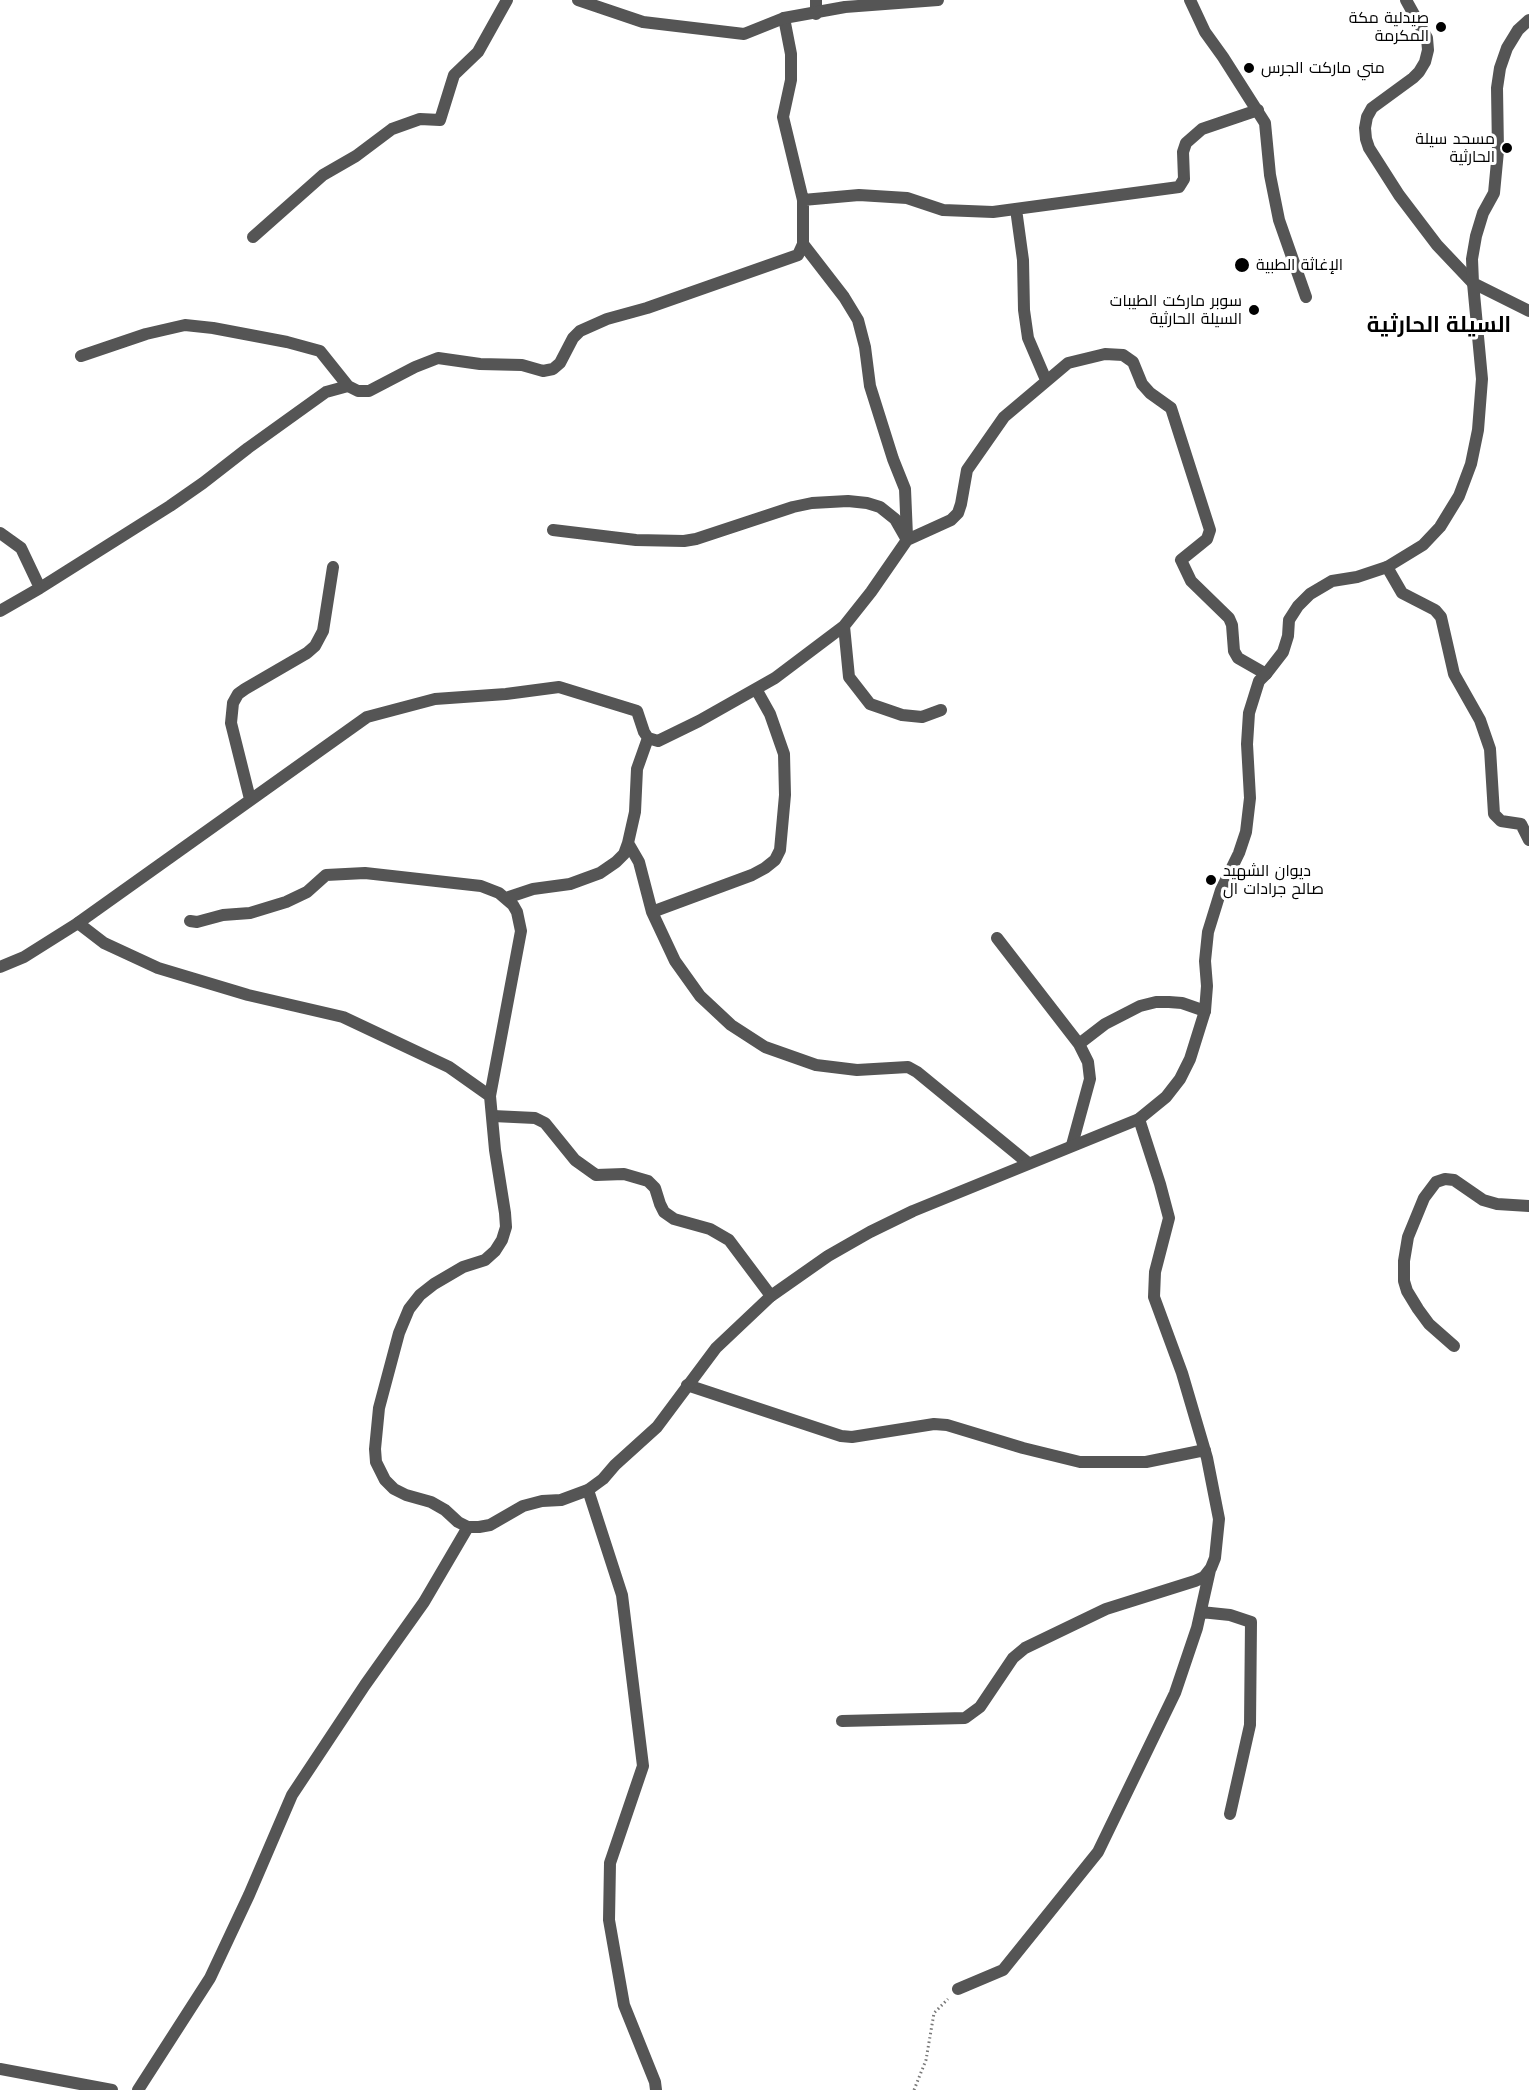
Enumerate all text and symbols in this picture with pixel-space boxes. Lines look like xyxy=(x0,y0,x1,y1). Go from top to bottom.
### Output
place label: صيدلية مكة المكرمة xyxy=(1349,8,1429,46)
marker: صيدلية مكة المكرمة xyxy=(1434,20,1448,34)
place label: مني ماركت الجرس xyxy=(1261,58,1385,78)
marker: مني ماركت الجرس xyxy=(1242,61,1256,75)
place label: مسجد سيلة الحارثية xyxy=(1415,129,1495,167)
marker: مسجد سيلة الحارثية xyxy=(1500,141,1514,155)
place label: الإغاثة الطبية xyxy=(1256,255,1343,275)
marker: الإغاثة الطبية xyxy=(1233,256,1251,274)
place label: سوبر ماركت الطيبات السيلة الحارثية xyxy=(1110,291,1242,329)
marker: سوبر ماركت الطيبات السيلة الحارثية xyxy=(1247,303,1261,317)
district label: السيلة الحارثية xyxy=(1367,313,1511,339)
place label: ديوان الشهيد صالح جرادات ال xyxy=(1223,861,1324,899)
marker: ديوان الشهيد صالح جرادات ال xyxy=(1204,873,1218,887)

